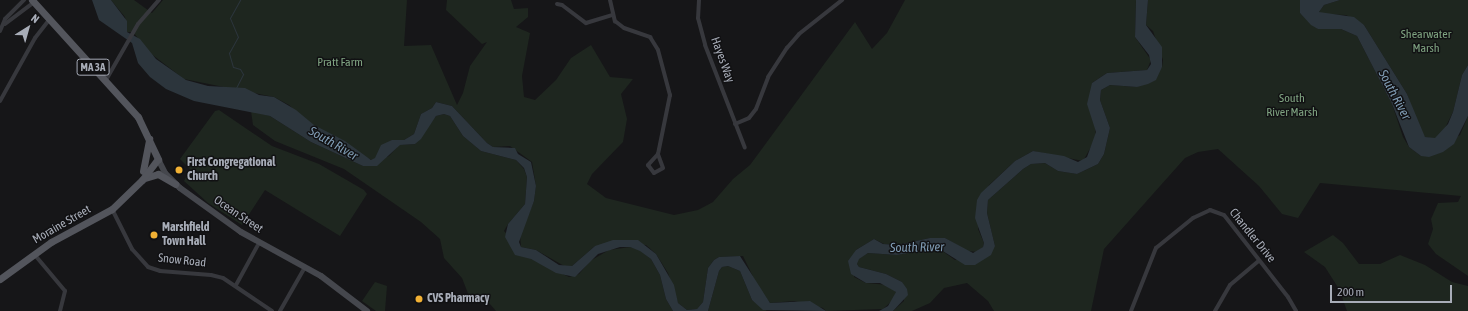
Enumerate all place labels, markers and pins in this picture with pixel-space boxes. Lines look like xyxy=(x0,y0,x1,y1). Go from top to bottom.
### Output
place label: First Congregational Church xyxy=(187,156,275,184)
marker: First Congregational Church xyxy=(174,165,184,175)
place label: Marshfield Town Hall xyxy=(162,221,209,249)
marker: Marshfield Town Hall xyxy=(149,230,159,240)
place label: CVS Pharmacy xyxy=(427,292,489,306)
marker: CVS Pharmacy xyxy=(414,294,424,304)

